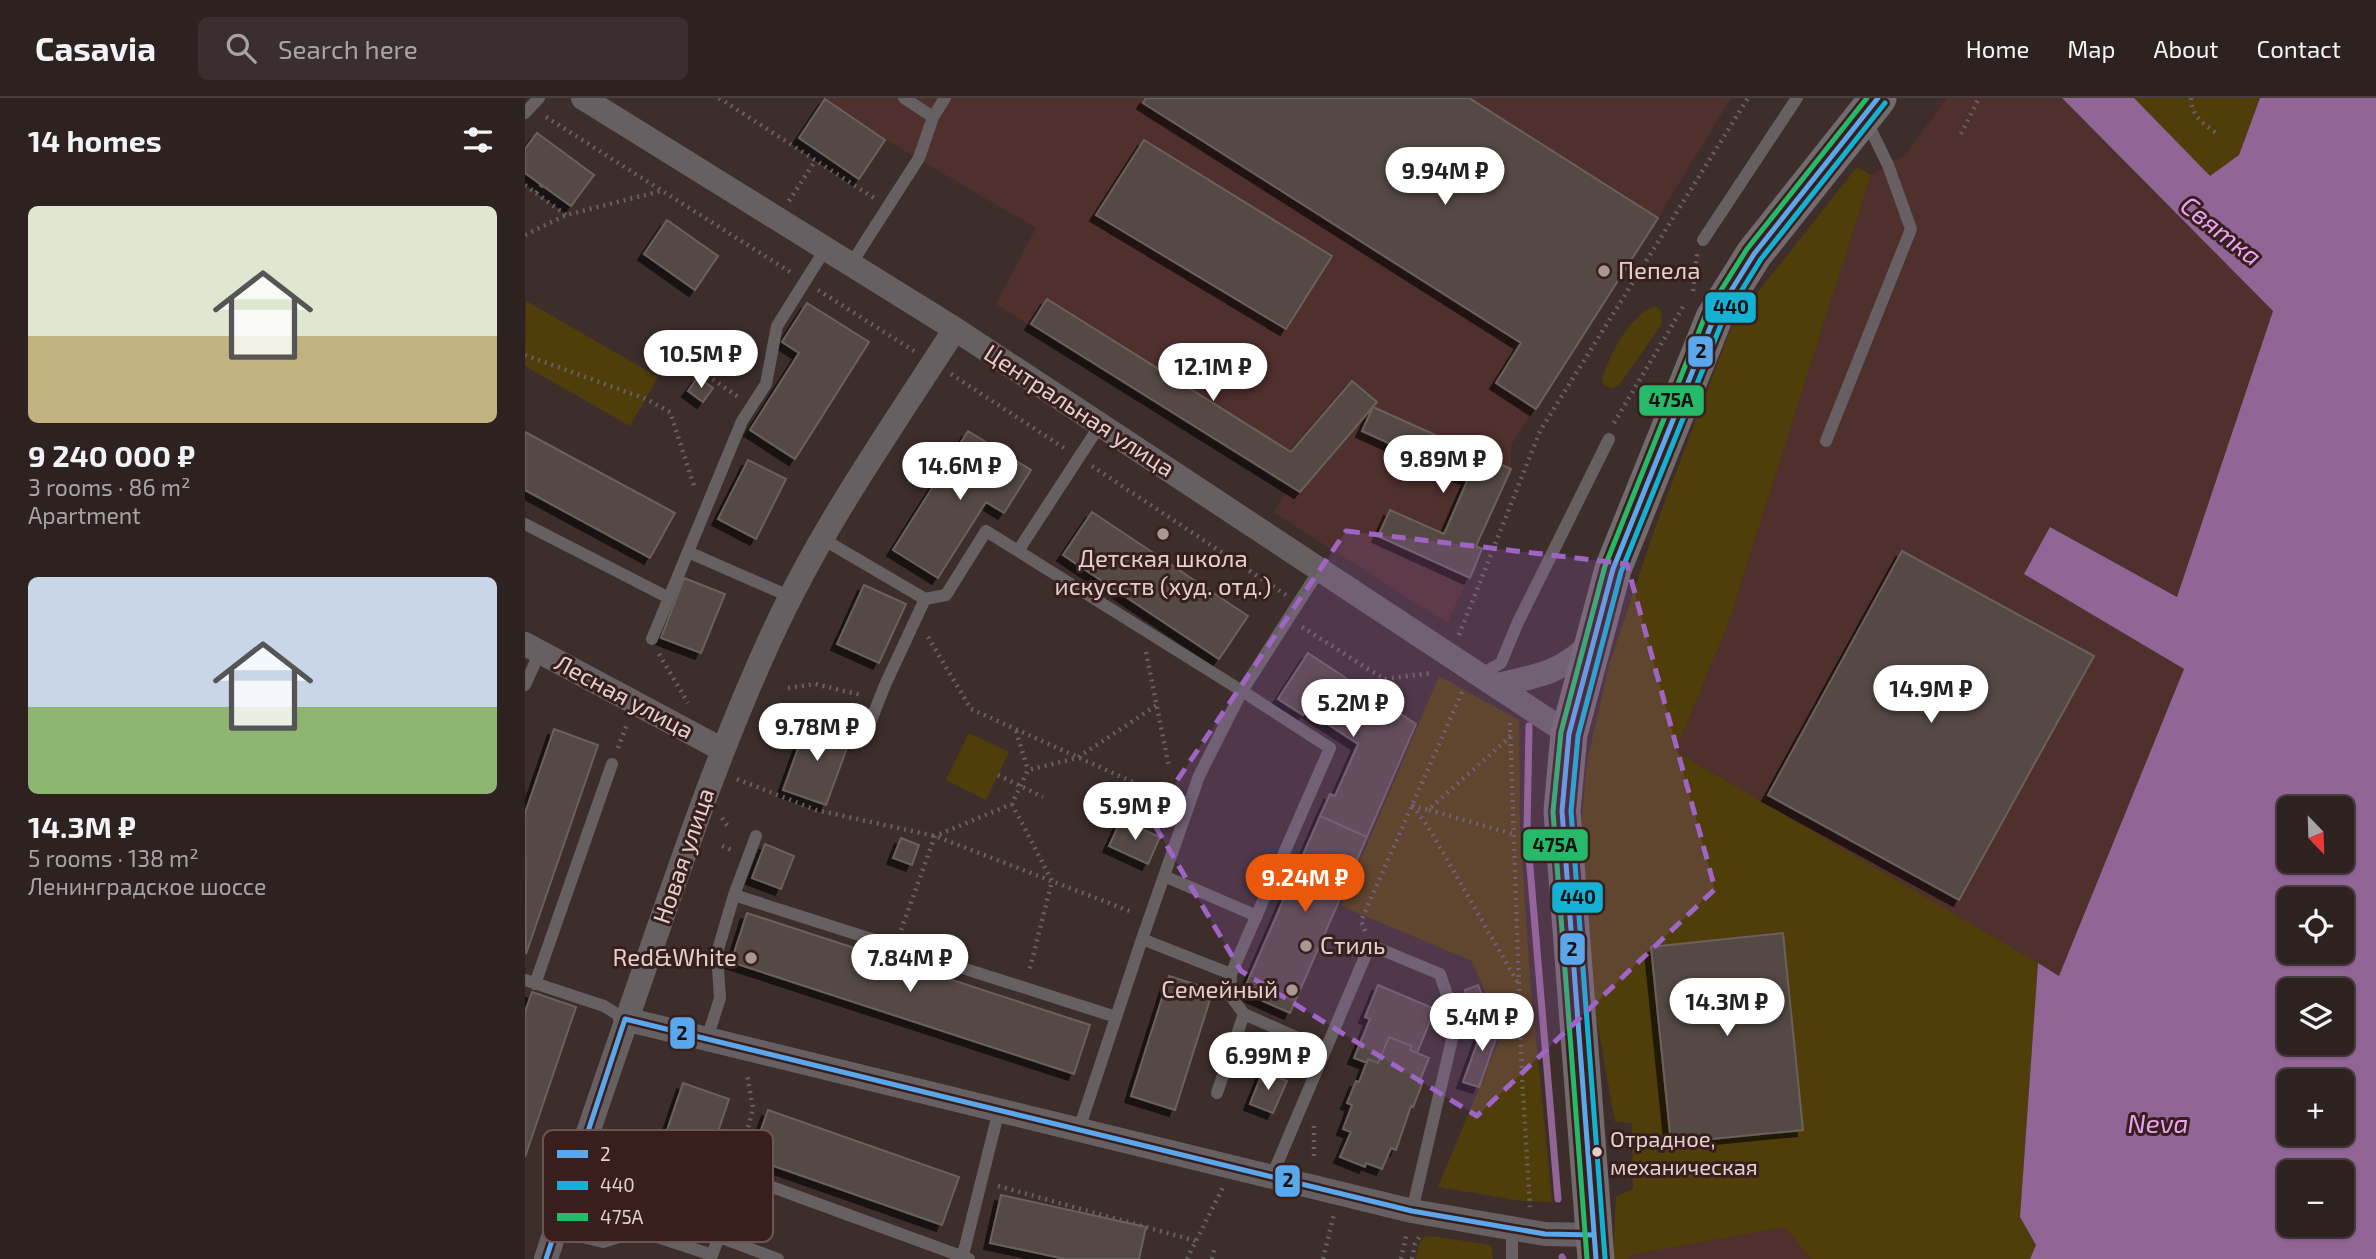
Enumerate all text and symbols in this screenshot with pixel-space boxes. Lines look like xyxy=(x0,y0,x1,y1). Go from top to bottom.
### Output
search box xyxy=(198,17,688,80)
text: Casavia xyxy=(35,28,156,68)
icon: search xyxy=(222,29,260,67)
text: Search here xyxy=(278,33,418,64)
text: Home xyxy=(1966,34,2029,63)
text: Map xyxy=(2067,34,2115,63)
text: About xyxy=(2153,34,2219,63)
text: Contact xyxy=(2257,34,2341,63)
icon: filters xyxy=(459,121,497,159)
text: 14 homes xyxy=(28,122,162,158)
pin: 9.94M ₽ xyxy=(1380,148,1510,207)
text: 9.94M ₽ xyxy=(1401,156,1489,184)
water label: Святка xyxy=(2175,189,2269,271)
icon: home xyxy=(200,252,326,378)
place label: Пепела xyxy=(1618,255,1701,284)
marker: Пепела xyxy=(1596,263,1612,279)
line badge: 440 xyxy=(1704,291,1757,324)
text: 440 xyxy=(1713,295,1749,318)
pin: 10.5M ₽ xyxy=(636,330,766,390)
line badge: 2 xyxy=(1687,335,1714,368)
street label: Центральная улица xyxy=(979,337,1180,483)
text: 10.5M ₽ xyxy=(660,339,742,367)
text: 2 xyxy=(1695,339,1707,362)
pin: 12.1M ₽ xyxy=(1148,344,1278,403)
text: 12.1M ₽ xyxy=(1174,352,1252,380)
line badge: 475А xyxy=(1638,384,1705,417)
text: 475А xyxy=(1648,388,1694,411)
pin: 9.89M ₽ xyxy=(1378,436,1508,495)
text: 9 240 000 ₽ xyxy=(28,437,195,473)
pin: 14.6M ₽ xyxy=(895,442,1025,502)
text: 9.89M ₽ xyxy=(1400,444,1486,472)
text: 14.6M ₽ xyxy=(918,451,1002,479)
text: 3 rooms · 86 m² xyxy=(28,473,190,501)
text: Apartment xyxy=(28,501,141,529)
marker: Детская школа искусств (худ. отд.) xyxy=(1155,526,1171,542)
place label: Детская школа искусств (худ. отд.) xyxy=(1055,543,1271,601)
icon: home xyxy=(200,623,326,749)
street label: Лесная улица xyxy=(550,647,699,745)
pin: 14.9M ₽ xyxy=(1866,666,1996,725)
text: 14.9M ₽ xyxy=(1889,674,1973,702)
pin: 5.2M ₽ xyxy=(1296,680,1410,739)
text: 5.2M ₽ xyxy=(1317,688,1389,716)
pin: 9.78M ₽ xyxy=(752,704,882,763)
text: 9.78M ₽ xyxy=(775,712,859,740)
pin: 5.9M ₽ xyxy=(1078,782,1192,842)
street label: Новая улица xyxy=(646,784,720,928)
text: 5.9M ₽ xyxy=(1099,791,1171,819)
north arrow xyxy=(2277,796,2354,873)
map controls xyxy=(2277,796,2354,1237)
text: 14.3M ₽ xyxy=(28,808,136,844)
line badge: 475А xyxy=(1522,828,1589,862)
text: 475А xyxy=(1532,833,1578,856)
text: 5 rooms · 138 m² xyxy=(28,844,199,872)
pin: 9.24M ₽ xyxy=(1240,854,1370,914)
text: 9.24M ₽ xyxy=(1262,863,1348,891)
text: Ленинградское шоссе xyxy=(28,872,266,900)
line badge: 440 xyxy=(1551,881,1604,914)
text: 440 xyxy=(1560,885,1596,908)
button: locate xyxy=(2277,887,2354,964)
place label: Стиль xyxy=(1320,930,1385,959)
line badge: 2 xyxy=(1559,932,1586,966)
pin: 7.84M ₽ xyxy=(845,934,975,994)
text: 2 xyxy=(1566,937,1578,960)
marker: Стиль xyxy=(1298,938,1314,954)
place label: Red&White xyxy=(613,942,737,971)
text: 7.84M ₽ xyxy=(867,943,953,971)
marker: Red&White xyxy=(743,950,759,966)
place label: Семейный xyxy=(1161,974,1278,1003)
pin: 14.3M ₽ xyxy=(1662,978,1792,1038)
button: layers xyxy=(2277,978,2354,1055)
marker: Семейный xyxy=(1284,982,1300,998)
text: 14.3M ₽ xyxy=(1686,987,1768,1015)
pin: 5.4M ₽ xyxy=(1425,993,1539,1053)
text: 5.4M ₽ xyxy=(1446,1002,1518,1030)
line badge: 2 xyxy=(669,1016,696,1050)
text: 2 xyxy=(676,1021,688,1044)
pin: 6.99M ₽ xyxy=(1203,1032,1333,1092)
text: 6.99M ₽ xyxy=(1225,1041,1311,1069)
button: + xyxy=(2277,1069,2354,1146)
water label: Neva xyxy=(2128,1107,2188,1138)
place label: Отрадное, механическая xyxy=(1610,1125,1758,1179)
legend xyxy=(543,1130,773,1242)
text: 2 xyxy=(600,1142,611,1165)
marker: Отрадное, механическая xyxy=(1590,1145,1604,1159)
button: − xyxy=(2277,1160,2354,1237)
line badge: 2 xyxy=(1274,1164,1301,1198)
text: 2 xyxy=(1282,1168,1294,1191)
text: 440 xyxy=(600,1173,635,1196)
text: 475А xyxy=(600,1205,644,1228)

